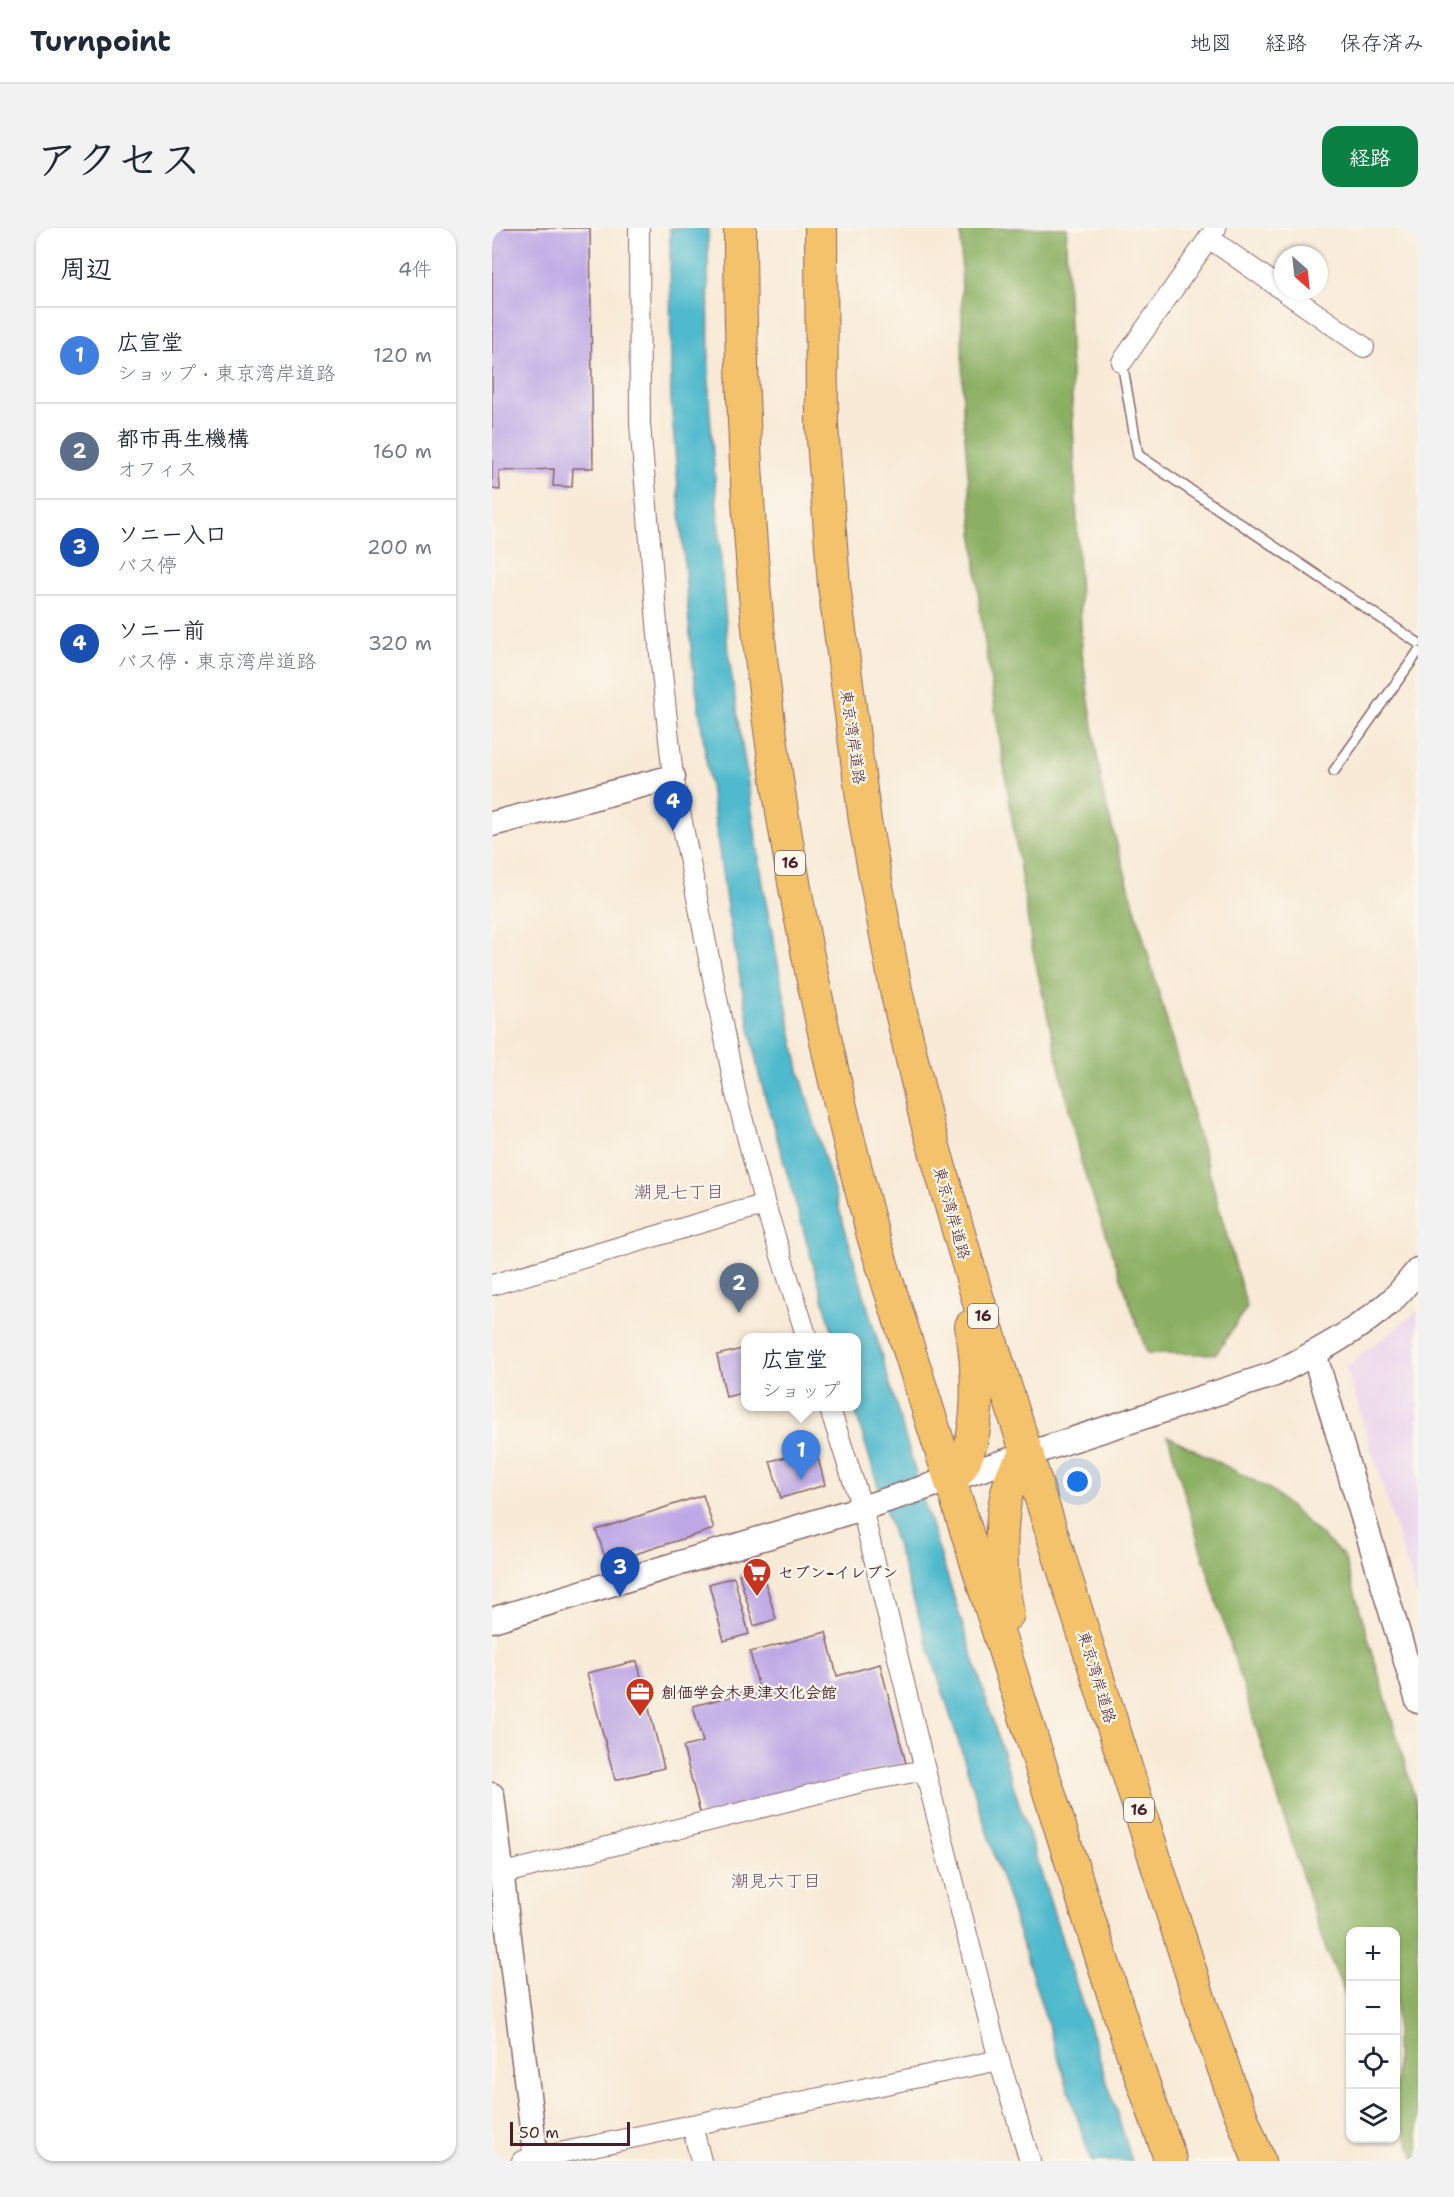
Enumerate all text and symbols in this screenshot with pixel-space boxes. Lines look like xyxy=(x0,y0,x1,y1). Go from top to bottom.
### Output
text: Turnpoint xyxy=(30,22,171,60)
text: 地図 xyxy=(1190,29,1232,57)
text: 経路 xyxy=(1265,29,1307,57)
text: 保存済み xyxy=(1340,29,1424,57)
button: 経路 xyxy=(1322,126,1418,187)
text: アクセス xyxy=(36,131,201,187)
north arrow xyxy=(1274,246,1328,300)
text: 周辺 xyxy=(60,251,112,286)
text: 4件 xyxy=(398,256,432,282)
text: 広宣堂 xyxy=(117,328,183,357)
text: 1 xyxy=(75,342,84,368)
text: 120 m xyxy=(373,342,432,368)
text: ショップ · 東京湾岸道路 xyxy=(117,360,335,386)
text: 都市再生機構 xyxy=(117,424,249,453)
text: 2 xyxy=(73,438,87,464)
text: 160 m xyxy=(373,438,432,464)
text: オフィス xyxy=(117,456,197,482)
text: ソニー入口 xyxy=(117,520,227,549)
text: 3 xyxy=(73,534,87,560)
text: 200 m xyxy=(367,534,432,560)
text: バス停 xyxy=(117,552,177,578)
text: ソニー前 xyxy=(117,616,205,645)
text: 4 xyxy=(73,630,87,656)
text: 320 m xyxy=(368,630,432,656)
text: バス停 · 東京湾岸道路 xyxy=(117,648,316,674)
street label: 東京湾岸道路 xyxy=(836,688,870,786)
pin: 4 xyxy=(654,782,693,831)
road number: 16 xyxy=(775,851,805,875)
street label: 東京湾岸道路 xyxy=(929,1164,975,1262)
district label: 潮見七丁目 xyxy=(634,1180,724,1204)
pin: 2 xyxy=(720,1264,758,1313)
road number: 16 xyxy=(968,1304,998,1328)
popup xyxy=(741,1333,861,1411)
text: 広宣堂 xyxy=(761,1345,827,1374)
text: ショップ xyxy=(761,1377,841,1403)
pin: 1 xyxy=(782,1430,820,1480)
your location xyxy=(1063,1467,1092,1496)
pin: 3 xyxy=(600,1548,640,1597)
supermarket icon: セブン-イレブン xyxy=(741,1556,773,1598)
place label: セブン-イレブン xyxy=(778,1562,898,1583)
street label: 東京湾岸道路 xyxy=(1073,1628,1121,1726)
office icon: 創価学会木更津文化会館 xyxy=(624,1676,656,1718)
place label: 創価学会木更津文化会館 xyxy=(661,1682,837,1703)
road number: 16 xyxy=(1124,1798,1154,1822)
district label: 潮見六丁目 xyxy=(731,1869,821,1893)
map controls xyxy=(1346,1927,1400,2143)
button: + xyxy=(1346,1927,1400,1981)
button: − xyxy=(1346,1981,1400,2035)
button: locate xyxy=(1346,2035,1400,2089)
button: layers xyxy=(1346,2089,1400,2143)
scale bar xyxy=(510,2119,630,2146)
text: 50 m xyxy=(519,2122,559,2143)

